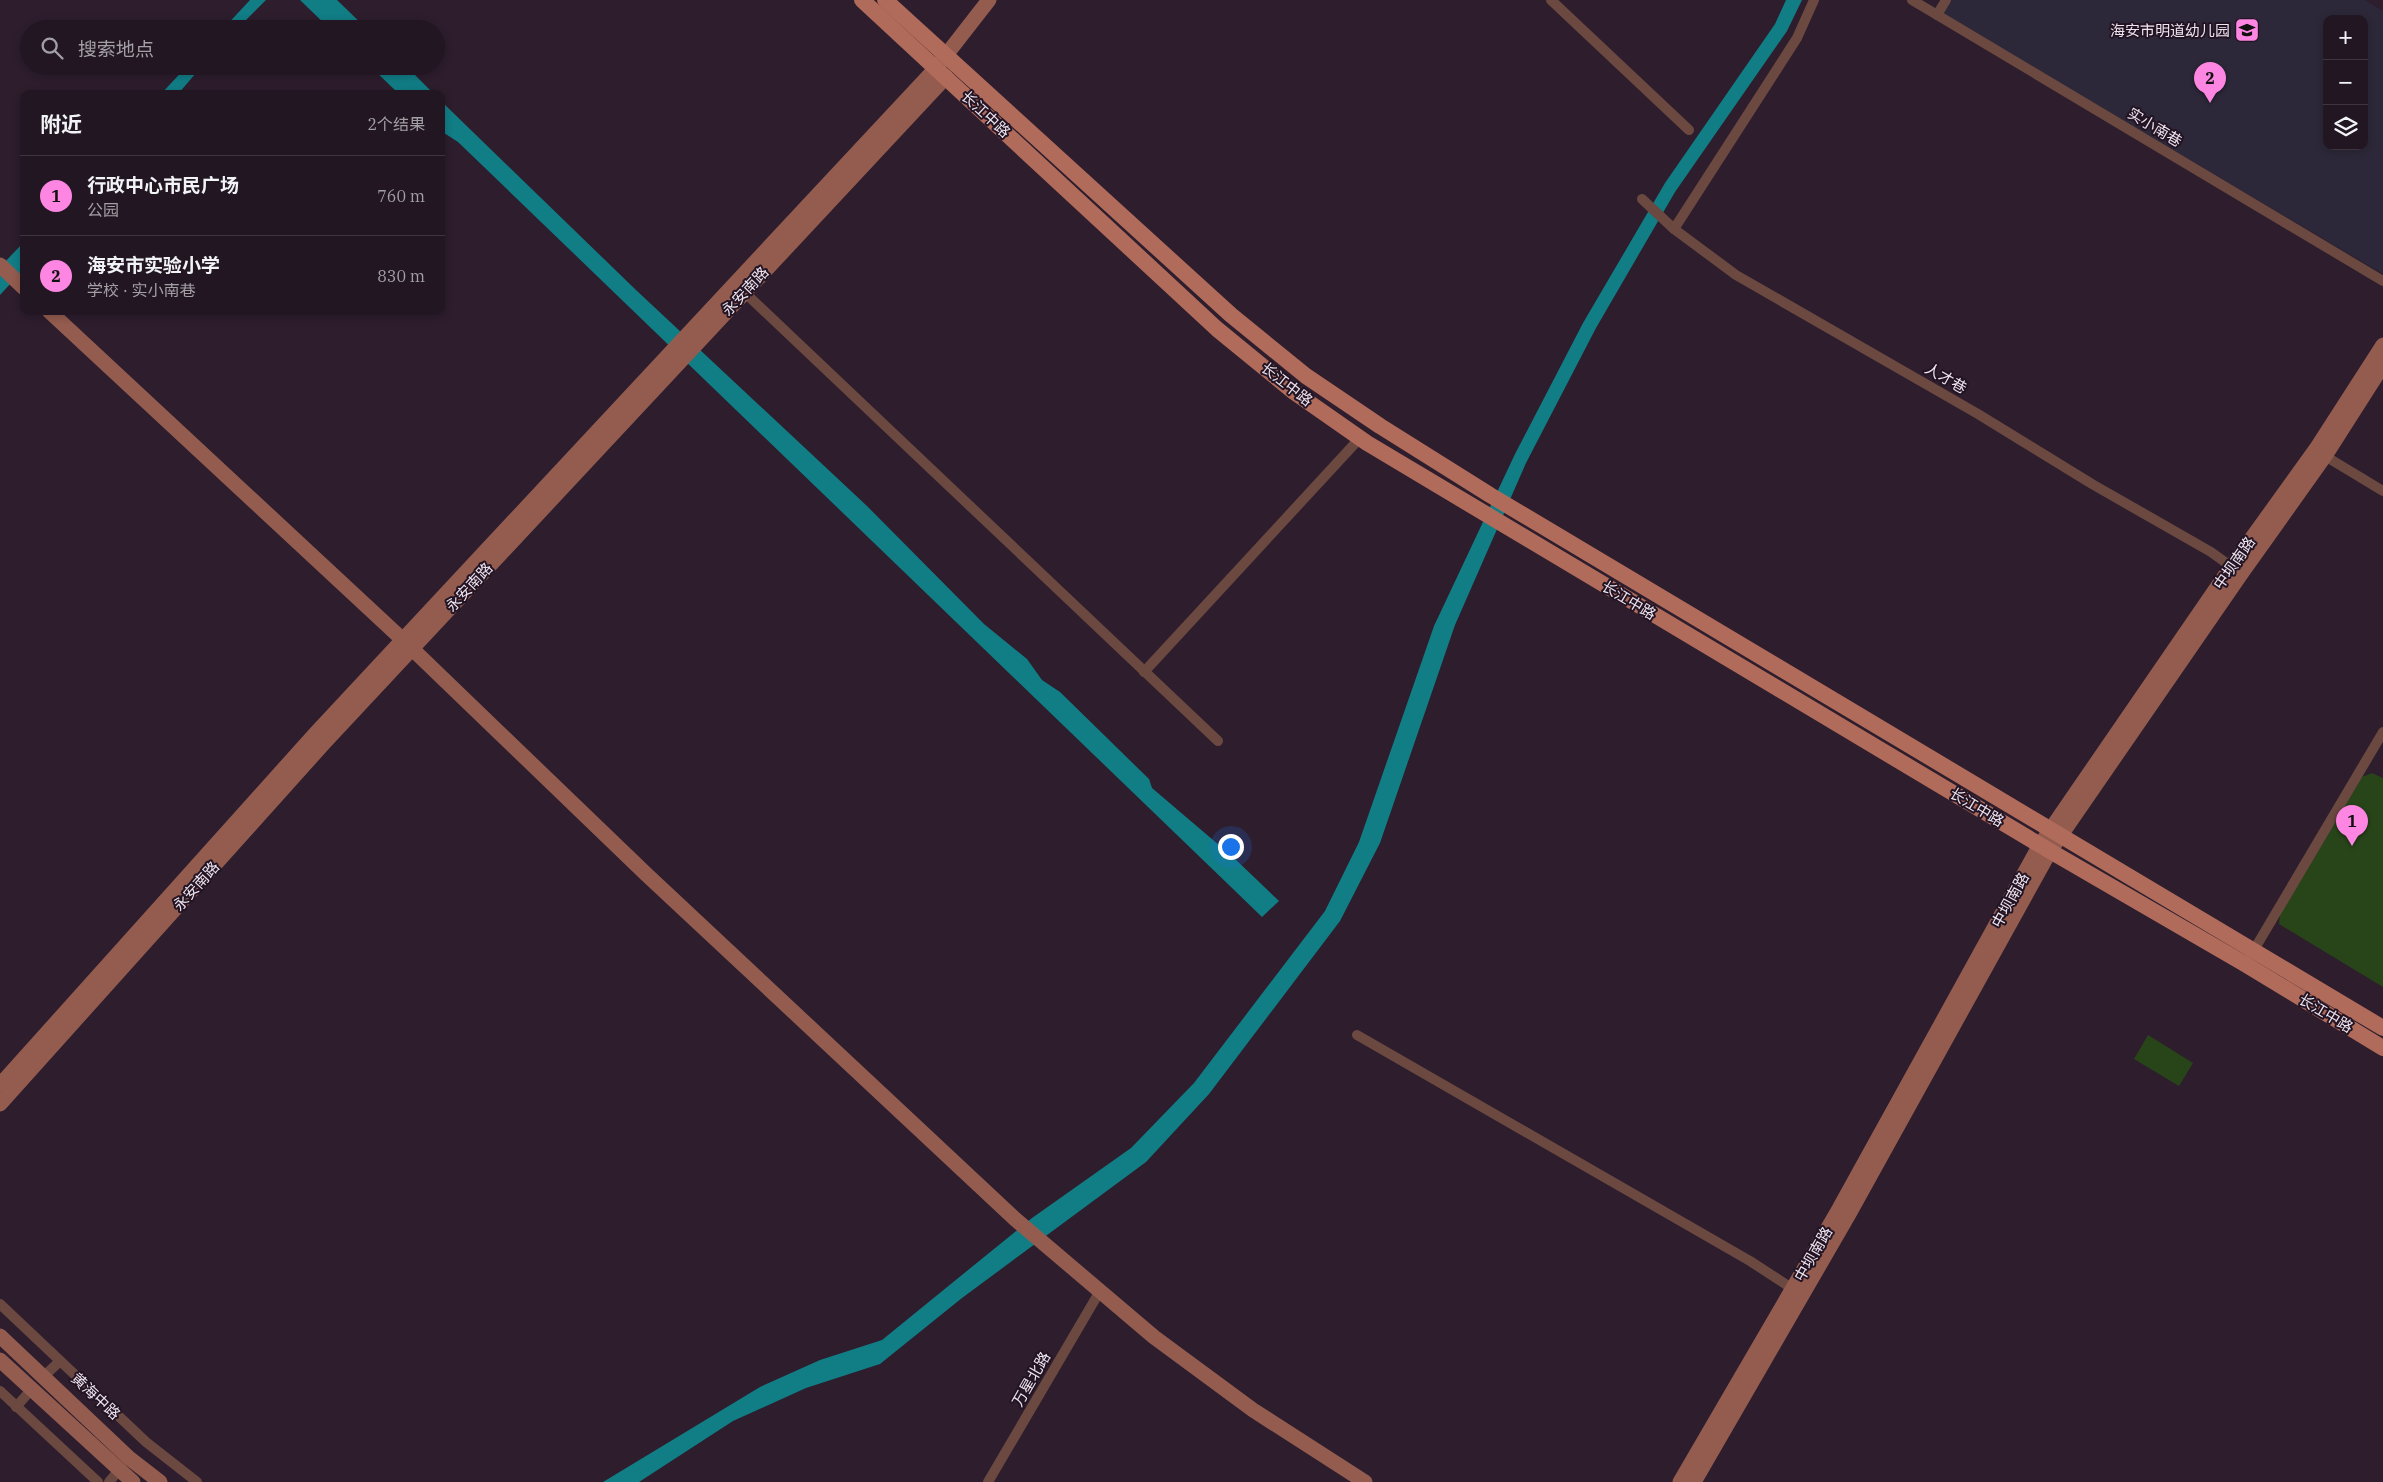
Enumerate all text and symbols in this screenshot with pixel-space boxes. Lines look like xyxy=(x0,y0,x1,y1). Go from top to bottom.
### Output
map controls xyxy=(2323,15,2368,150)
button: + xyxy=(2323,15,2368,60)
school or university icon: 海安市明道幼儿园 xyxy=(2234,17,2260,43)
search box xyxy=(20,20,445,75)
place label: 海安市明道幼儿园 xyxy=(2110,21,2230,40)
icon: search xyxy=(38,34,66,62)
text: 搜索地点 xyxy=(78,37,154,61)
button: − xyxy=(2323,60,2368,105)
pin: 2 xyxy=(2194,62,2226,103)
street label: 长江中路 xyxy=(958,87,1014,141)
street label: 实小南巷 xyxy=(2124,103,2186,151)
button: layers xyxy=(2323,105,2368,150)
text: 附近 xyxy=(40,110,82,138)
text: 2个结果 xyxy=(367,114,425,134)
text: 行政中心市民广场 xyxy=(87,173,239,197)
text: 1 xyxy=(51,186,61,206)
text: 760 m xyxy=(377,186,425,206)
text: 公园 xyxy=(87,200,119,220)
text: 海安市实验小学 xyxy=(87,253,220,277)
street label: 永安南路 xyxy=(718,263,772,319)
text: 2 xyxy=(51,266,61,286)
text: 830 m xyxy=(377,266,425,286)
text: 学校 · 实小南巷 xyxy=(87,280,196,300)
street label: 长江中路 xyxy=(1258,358,1316,410)
street label: 人才巷 xyxy=(1922,359,1970,397)
street label: 中坝南路 xyxy=(2209,533,2259,593)
street label: 永安南路 xyxy=(442,559,496,615)
street label: 长江中路 xyxy=(1598,576,1660,624)
street label: 长江中路 xyxy=(1946,783,2008,831)
pin: 1 xyxy=(2336,805,2368,846)
your location xyxy=(1218,834,1244,860)
street label: 永安南路 xyxy=(169,857,223,915)
street label: 中坝南路 xyxy=(1987,869,2033,931)
street label: 长江中路 xyxy=(2295,989,2357,1037)
street label: 中坝南路 xyxy=(1790,1223,1836,1285)
street label: 万星北路 xyxy=(1008,1348,1054,1410)
street label: 黄海中路 xyxy=(68,1369,124,1423)

